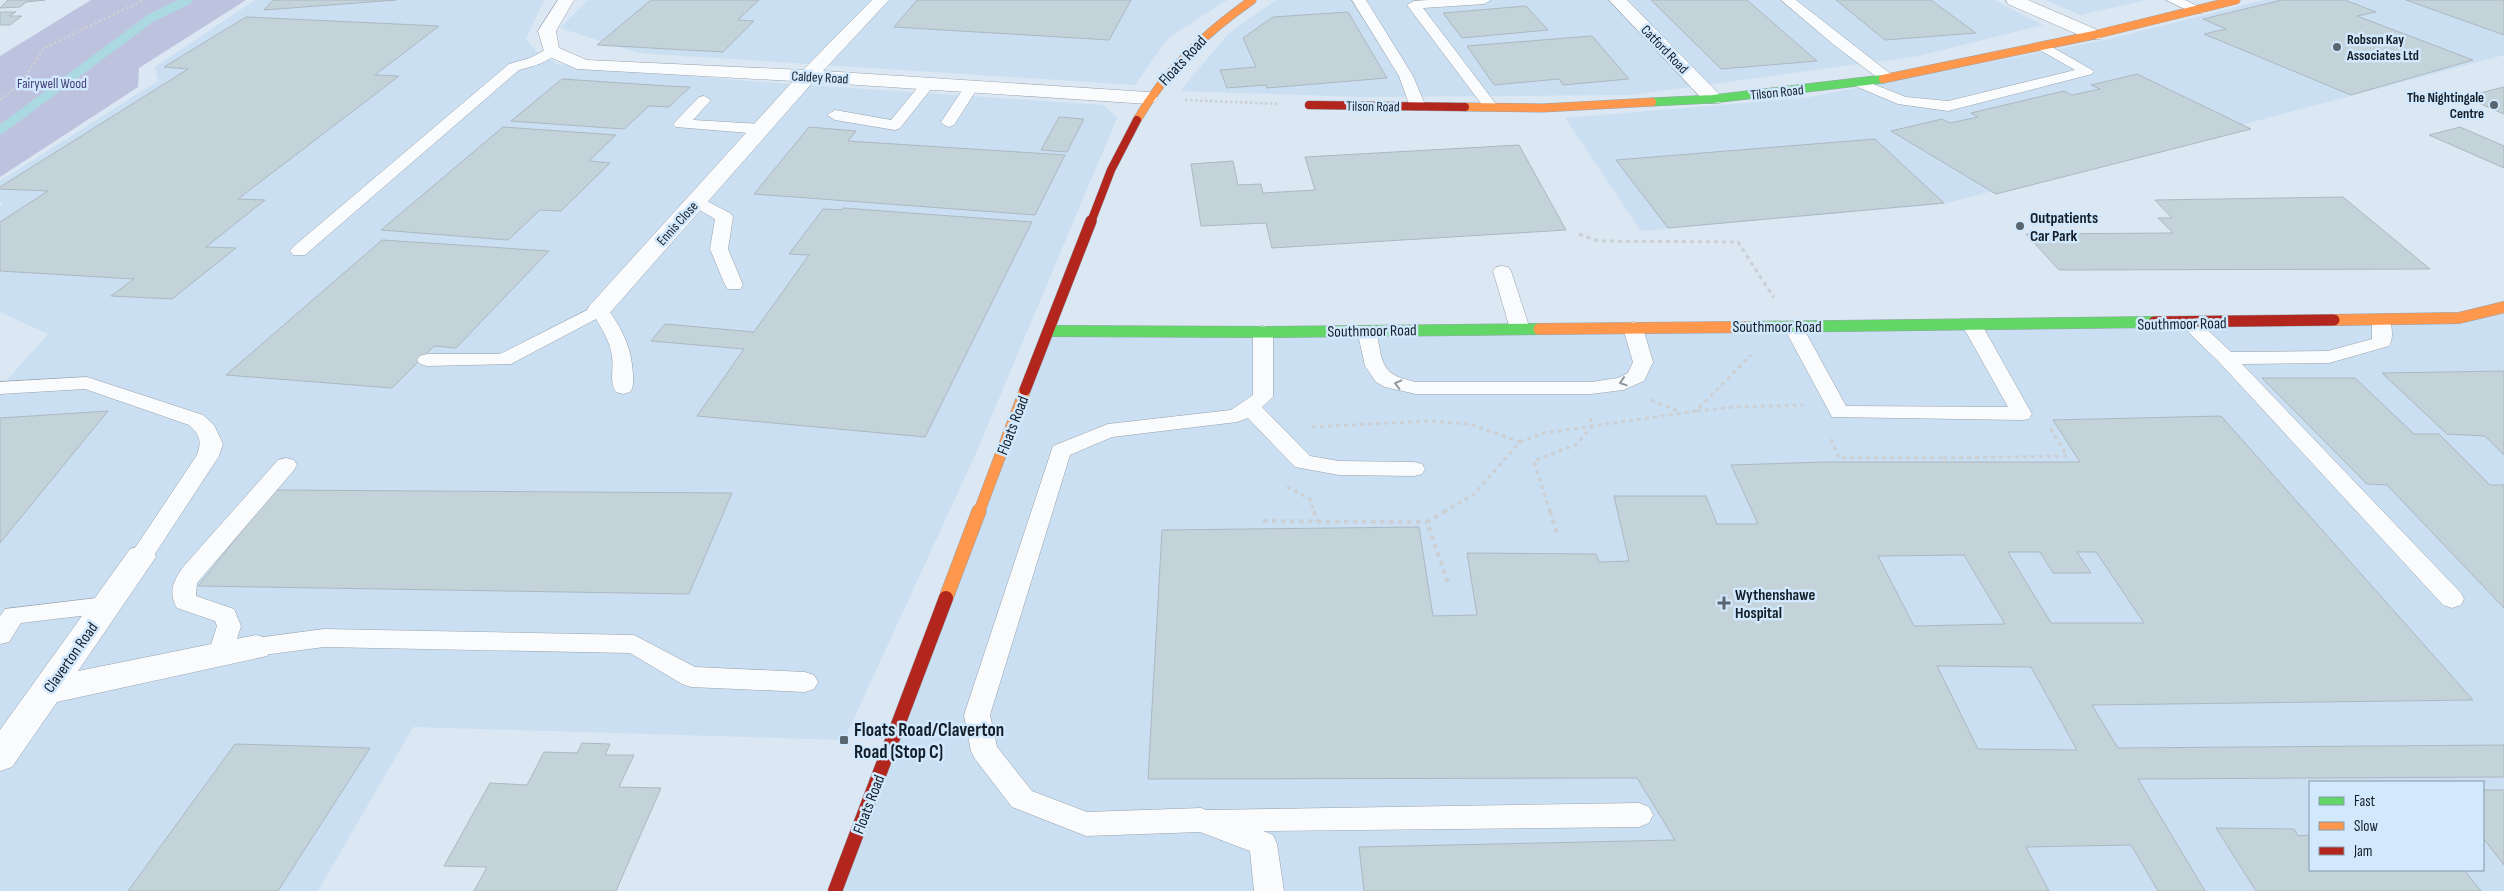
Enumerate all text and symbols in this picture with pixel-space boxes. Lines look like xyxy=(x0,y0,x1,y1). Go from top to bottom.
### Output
street label: Catford Road xyxy=(1637,22,1692,77)
place label: Robson Kay Associates Ltd xyxy=(2346,31,2419,64)
street label: Floats Road xyxy=(1155,32,1211,90)
marker: Robson Kay Associates Ltd xyxy=(2331,41,2343,53)
street label: Caldey Road xyxy=(791,68,849,87)
park label: Fairywell Wood xyxy=(17,75,87,92)
street label: Tilson Road xyxy=(1750,81,1805,104)
place label: The Nightingale Centre xyxy=(2407,89,2484,122)
street label: Tilson Road xyxy=(1346,98,1400,115)
marker: The Nightingale Centre xyxy=(2488,99,2500,111)
street label: Ennis Close xyxy=(653,198,702,249)
place label: Outpatients Car Park xyxy=(2030,209,2098,246)
marker: Outpatients Car Park xyxy=(2014,220,2026,232)
street label: Southmoor Road xyxy=(2137,314,2227,335)
street label: Southmoor Road xyxy=(1732,318,1822,337)
street label: Southmoor Road xyxy=(1327,321,1417,342)
one-way arrow xyxy=(1620,376,1628,386)
one-way arrow xyxy=(1394,379,1402,389)
street label: Floats Road xyxy=(994,393,1033,458)
place label: Wythenshawe Hospital xyxy=(1735,586,1816,623)
marker: Wythenshawe Hospital xyxy=(1717,596,1731,610)
street label: Claverton Road xyxy=(40,619,102,697)
place label: Floats Road/Claverton Road (Stop C) xyxy=(854,719,1004,764)
marker: Floats Road/Claverton Road (Stop C) xyxy=(838,734,850,746)
street label: Floats Road xyxy=(850,772,889,837)
legend xyxy=(2309,781,2484,871)
text: Fast xyxy=(2354,792,2376,811)
text: Slow xyxy=(2354,817,2378,836)
text: Jam xyxy=(2353,842,2372,861)

